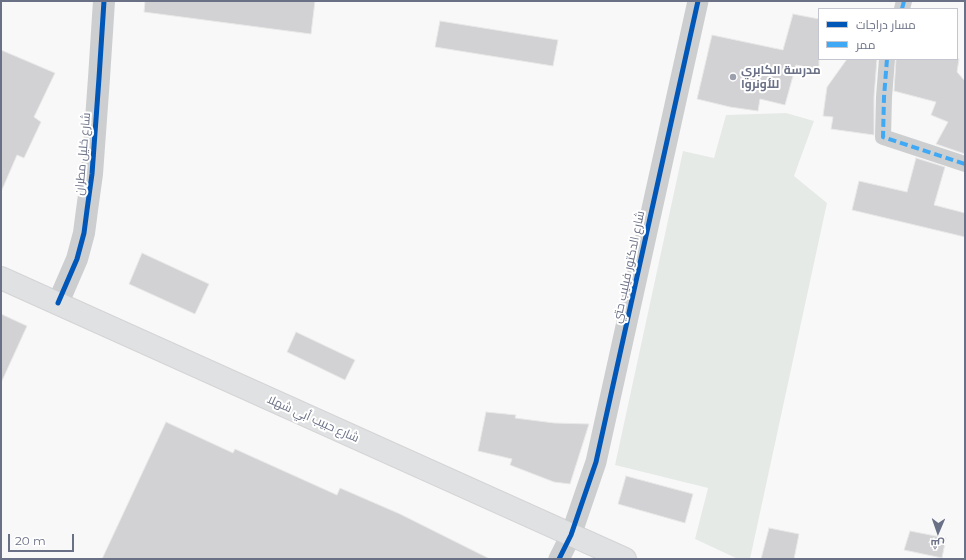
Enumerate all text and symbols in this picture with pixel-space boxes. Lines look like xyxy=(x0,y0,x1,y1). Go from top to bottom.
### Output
legend xyxy=(818,8,958,60)
text: مسار دراجات xyxy=(856,17,916,32)
text: ممر xyxy=(856,37,875,52)
place label: مدرسة الكابري للأونروا xyxy=(741,63,821,91)
marker: مدرسة الكابري للأونروا xyxy=(728,72,738,82)
street label: شارع خليل مطران xyxy=(72,112,94,196)
street label: شارع الدكتور فيليب حتي xyxy=(610,209,648,325)
street label: شارع حبيب أبي شهلا xyxy=(265,392,361,446)
north arrow xyxy=(918,512,958,552)
scale bar xyxy=(10,526,76,552)
text: 20 m xyxy=(15,533,46,548)
text: ش xyxy=(930,537,945,551)

